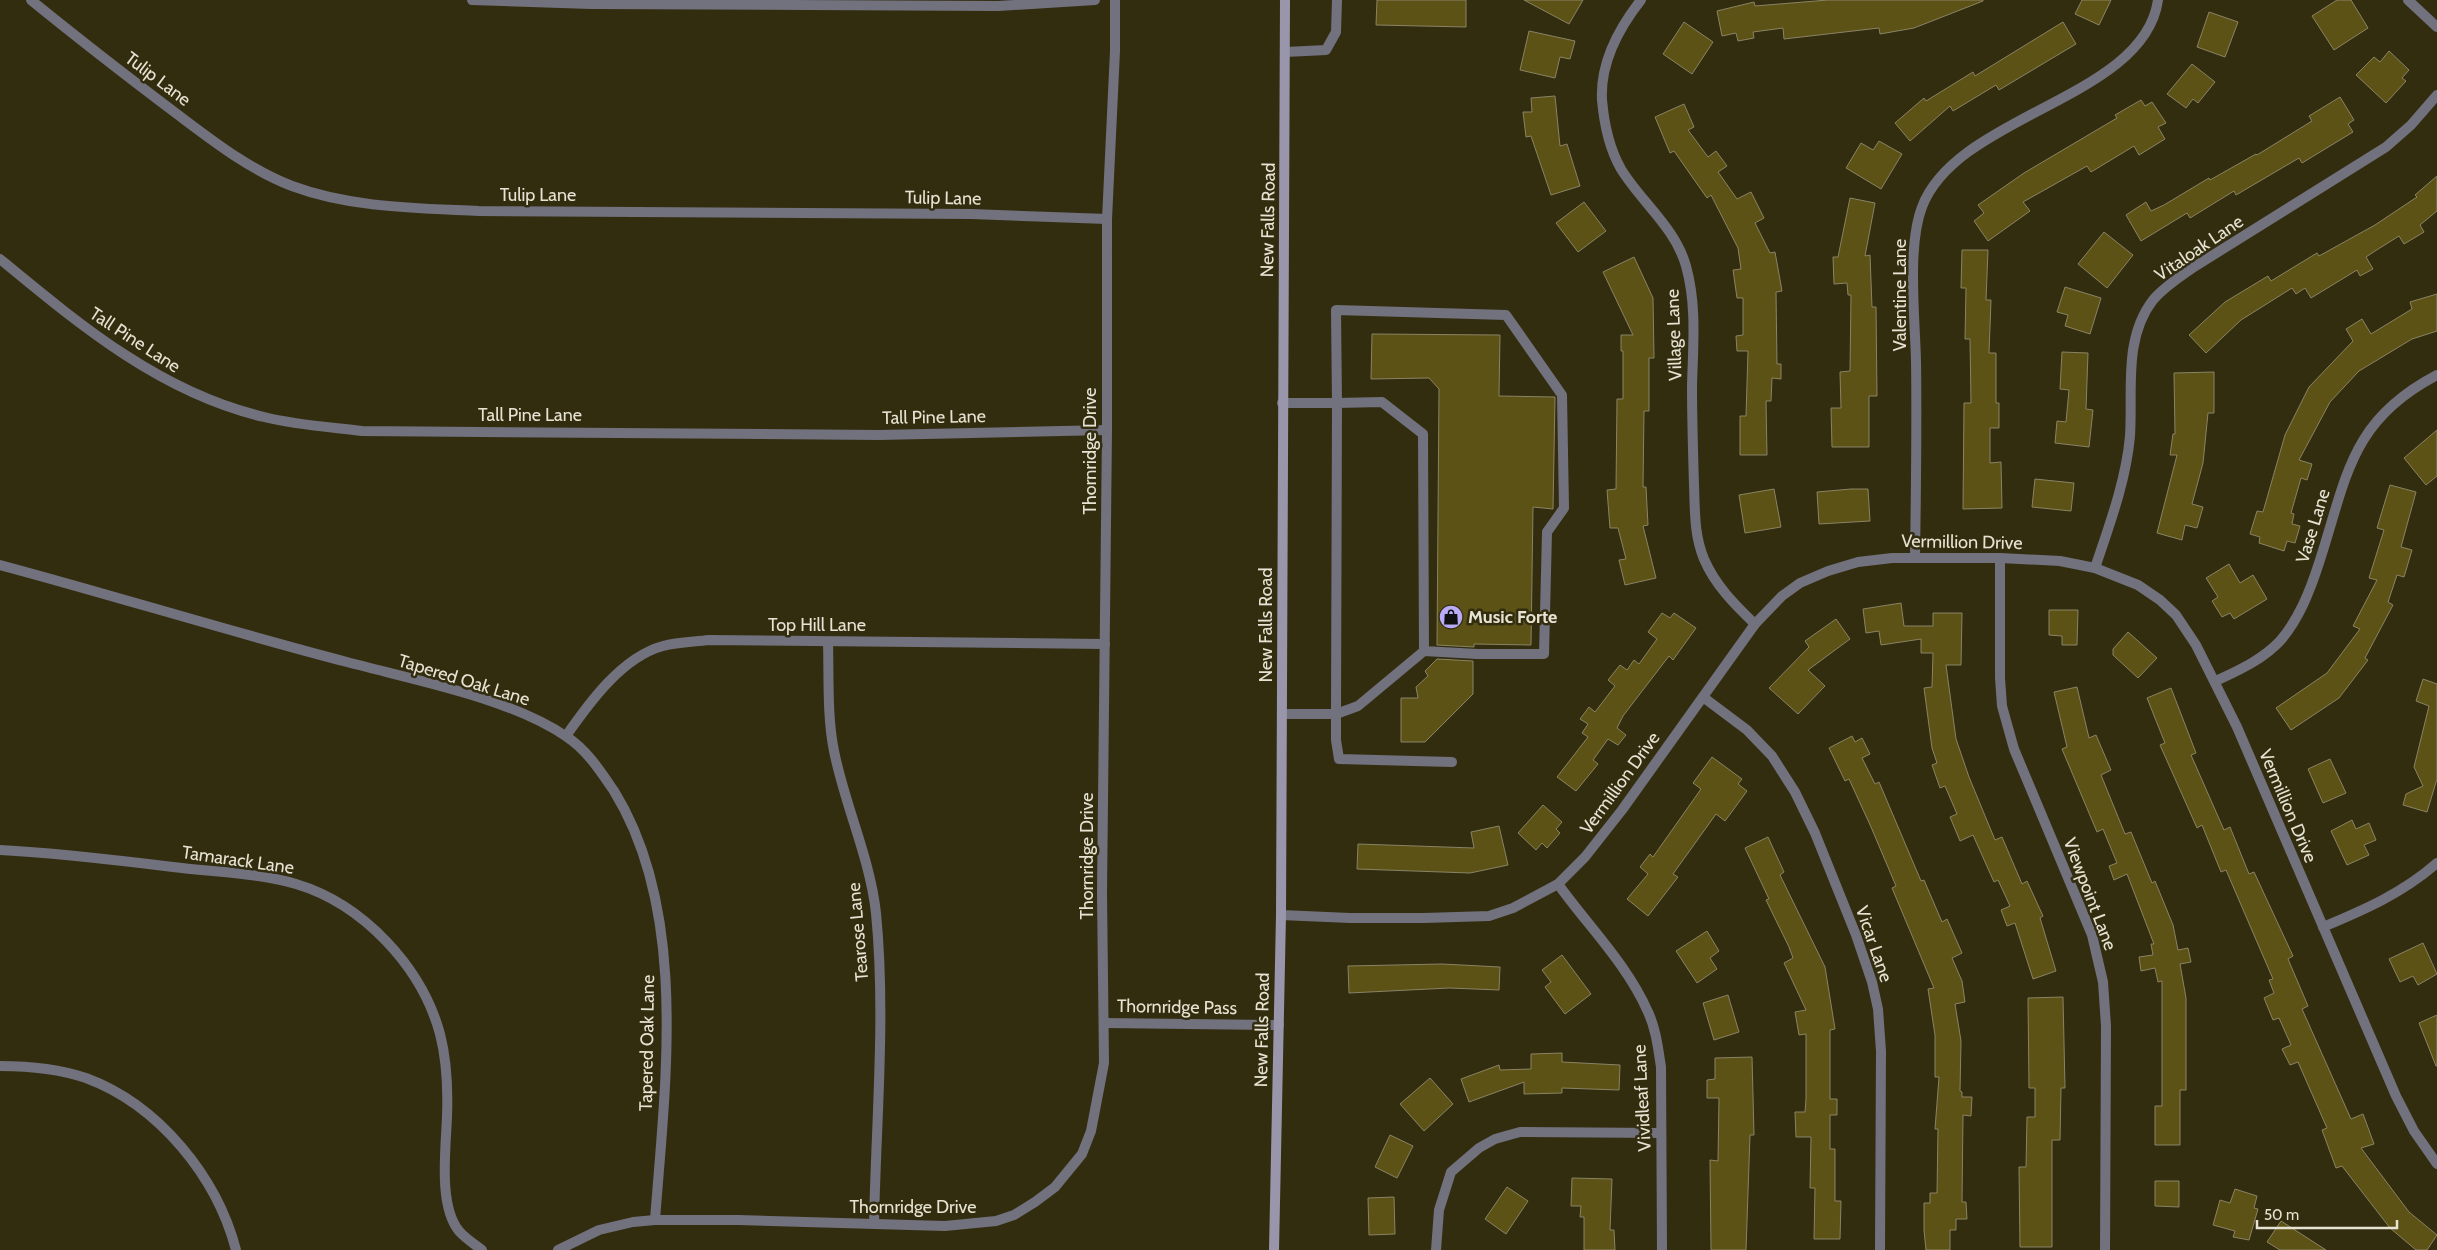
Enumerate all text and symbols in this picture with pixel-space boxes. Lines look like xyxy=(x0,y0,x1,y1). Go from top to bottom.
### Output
street label: Tulip Lane xyxy=(121,47,195,111)
street label: New Falls Road xyxy=(1256,162,1280,278)
street label: Tulip Lane xyxy=(500,184,576,206)
street label: Tulip Lane xyxy=(905,186,981,210)
street label: Vitaloak Lane xyxy=(2151,210,2247,286)
street label: Valentine Lane xyxy=(1889,239,1911,351)
street label: Village Lane xyxy=(1661,289,1687,381)
street label: Tall Pine Lane xyxy=(85,302,185,378)
street label: Thornridge Drive xyxy=(1079,388,1101,515)
street label: Tall Pine Lane xyxy=(478,404,582,426)
street label: Tall Pine Lane xyxy=(882,405,986,429)
street label: Vase Lane xyxy=(2291,486,2335,566)
street label: Vermillion Drive xyxy=(1901,530,2023,554)
street label: New Falls Road xyxy=(1255,568,1277,682)
shop icon: Music Forte xyxy=(1438,604,1464,630)
place label: Music Forte xyxy=(1468,606,1557,628)
street label: Top Hill Lane xyxy=(768,614,866,636)
street label: Tapered Oak Lane xyxy=(396,650,532,710)
street label: Vermillion Drive xyxy=(1576,728,1664,838)
street label: Vermillion Drive xyxy=(2254,746,2322,866)
street label: Thornridge Drive xyxy=(1076,793,1098,920)
street label: Viewpoint Lane xyxy=(2058,835,2122,953)
street label: Tamarack Lane xyxy=(181,841,295,879)
street label: Tearose Lane xyxy=(843,882,873,982)
street label: Vicar Lane xyxy=(1851,903,1897,985)
street label: New Falls Road xyxy=(1250,972,1274,1088)
street label: Tapered Oak Lane xyxy=(635,975,659,1111)
street label: Thornridge Pass xyxy=(1117,995,1237,1019)
street label: Vividleaf Lane xyxy=(1628,1044,1656,1152)
street label: Thornridge Drive xyxy=(850,1196,977,1218)
scale bar xyxy=(2257,1198,2397,1230)
text: 50 m xyxy=(2264,1206,2299,1224)

